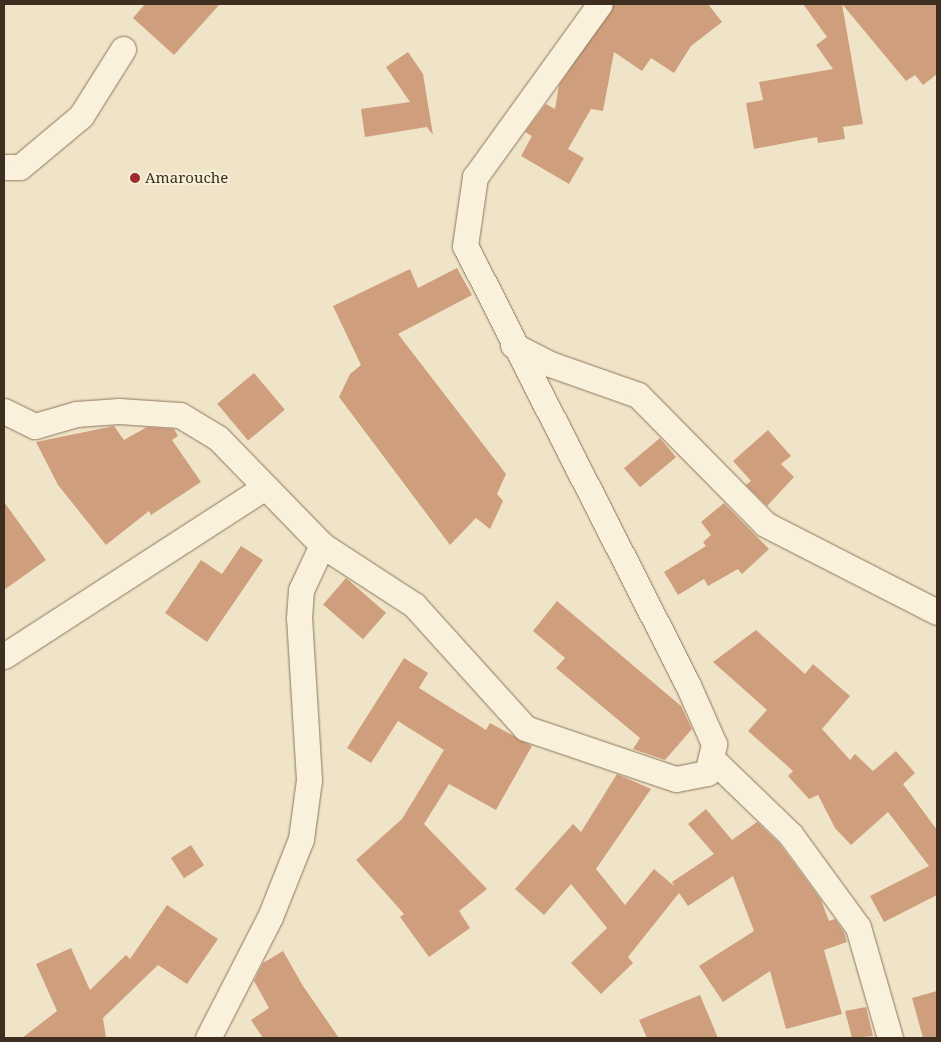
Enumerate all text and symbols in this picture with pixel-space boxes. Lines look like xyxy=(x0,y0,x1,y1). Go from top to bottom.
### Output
place label: Amarouche xyxy=(145,169,228,187)
marker: Amarouche xyxy=(129,172,141,184)

